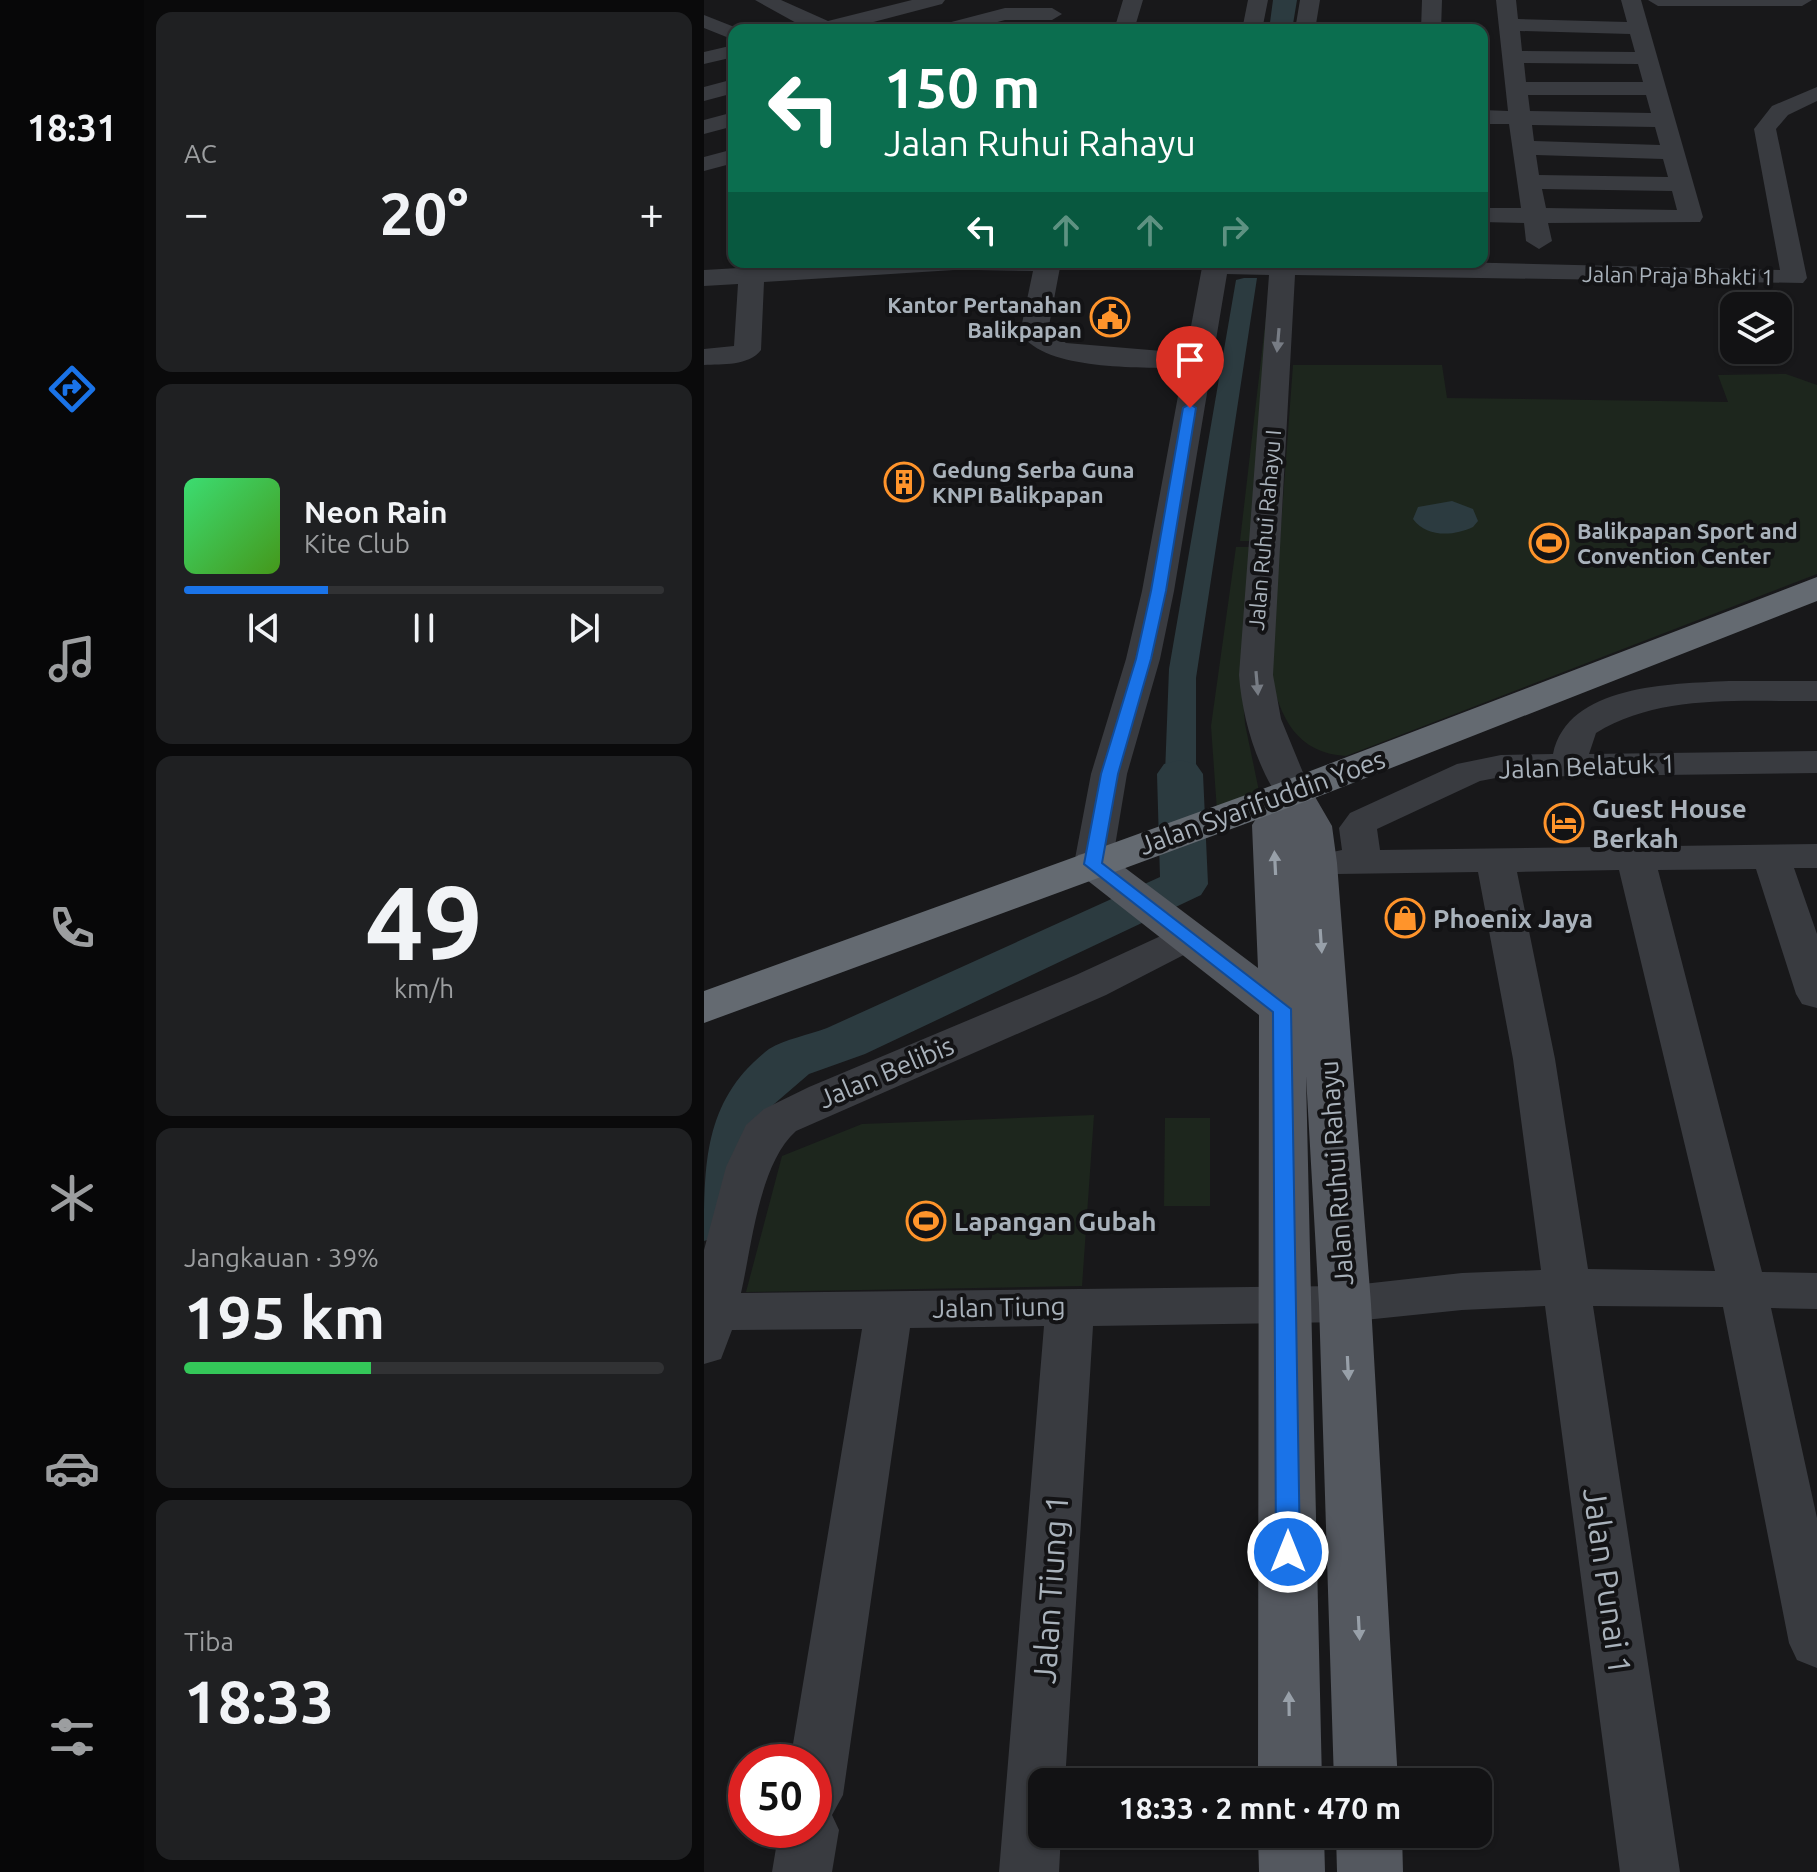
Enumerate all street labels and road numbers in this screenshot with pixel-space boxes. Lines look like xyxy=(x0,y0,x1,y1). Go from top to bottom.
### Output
street label: Jalan Praja Bhakti 1 xyxy=(1582,261,1774,289)
street label: Jalan Ruhui Rahayu I xyxy=(1243,429,1285,631)
street label: Jalan Syarifuddin Yoes xyxy=(1135,744,1389,860)
street label: Jalan Belatuk 1 xyxy=(1498,748,1676,784)
street label: Jalan Belibis xyxy=(814,1031,958,1113)
street label: Jalan Ruhui Rahayu xyxy=(1314,1060,1358,1286)
street label: Jalan Tiung xyxy=(932,1291,1066,1323)
street label: Jalan Punai 1 xyxy=(1577,1485,1639,1677)
street label: Jalan Tiung 1 xyxy=(1025,1493,1075,1685)

